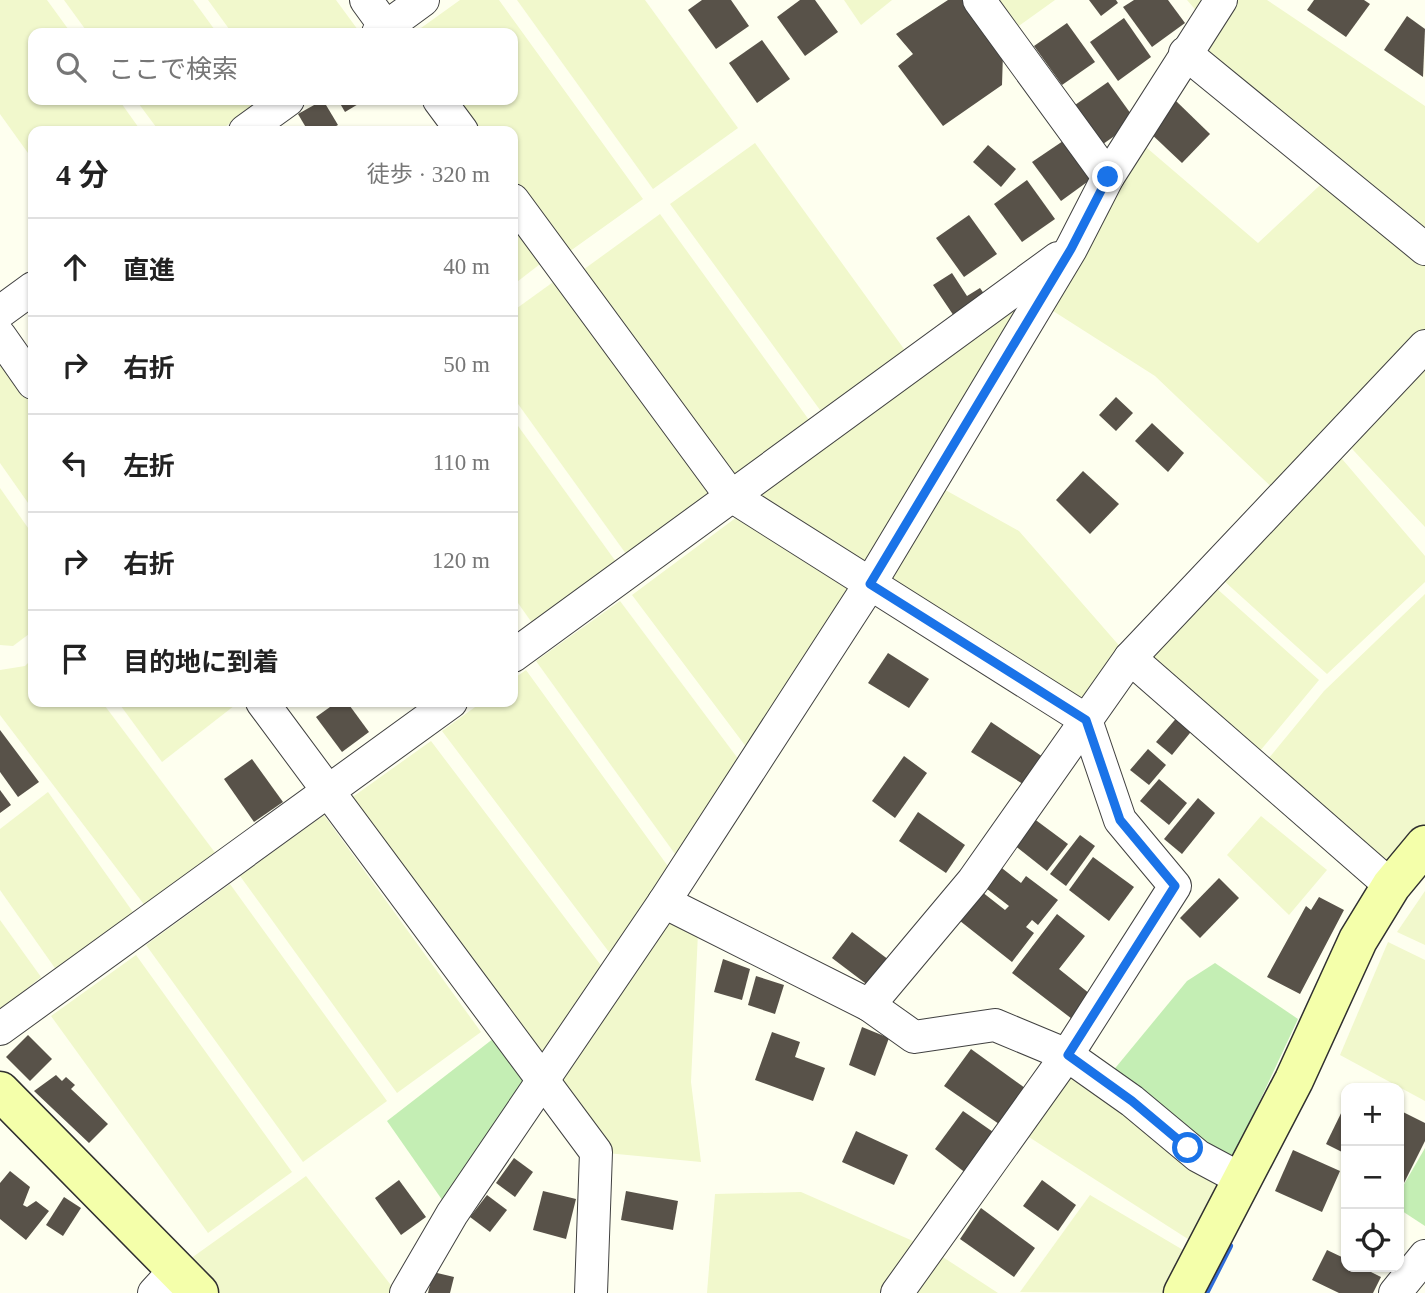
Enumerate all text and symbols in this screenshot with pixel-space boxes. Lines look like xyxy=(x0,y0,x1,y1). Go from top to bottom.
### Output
search box xyxy=(28,28,518,105)
icon: search xyxy=(52,48,90,86)
text: ここで検索 xyxy=(108,55,238,84)
text: 4 分 xyxy=(56,158,109,191)
route end xyxy=(1092,161,1123,192)
text: 徒歩 · 320 m xyxy=(367,162,490,187)
icon: ahead xyxy=(56,248,94,286)
text: 40 m xyxy=(443,254,490,279)
text: 直進 xyxy=(123,256,175,285)
icon: right xyxy=(56,346,94,384)
text: 50 m xyxy=(443,352,490,377)
text: 右折 xyxy=(123,354,175,383)
icon: left xyxy=(56,444,94,482)
text: 110 m xyxy=(433,450,490,475)
text: 左折 xyxy=(123,452,175,481)
icon: right xyxy=(56,542,94,580)
text: 120 m xyxy=(432,548,490,573)
text: 右折 xyxy=(123,550,175,579)
icon: arrive xyxy=(56,640,94,678)
text: 目的地に到着 xyxy=(123,648,279,677)
map controls xyxy=(1341,1083,1404,1272)
button: + xyxy=(1341,1083,1404,1146)
route start xyxy=(1172,1132,1203,1163)
button: − xyxy=(1341,1146,1404,1209)
button: locate xyxy=(1341,1209,1404,1272)

